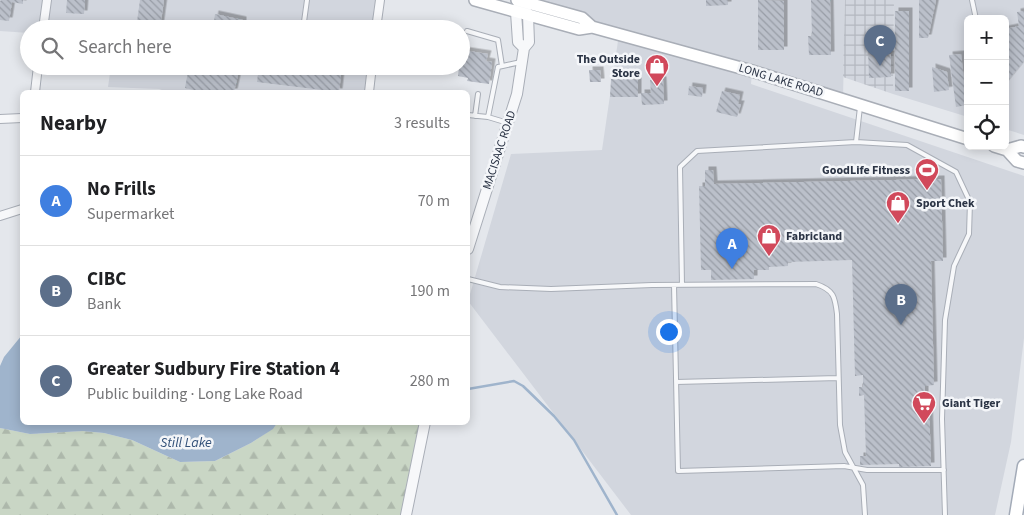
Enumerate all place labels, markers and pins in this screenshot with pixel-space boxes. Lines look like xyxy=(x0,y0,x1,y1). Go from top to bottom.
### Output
pin: C xyxy=(864,25,896,66)
place label: The Outside Store xyxy=(577,51,640,82)
shop icon: The Outside Store xyxy=(644,53,670,87)
sports icon: GoodLife Fitness xyxy=(914,157,940,191)
place label: GoodLife Fitness xyxy=(822,162,910,179)
shop icon: Sport Chek xyxy=(885,190,911,224)
place label: Sport Chek xyxy=(916,195,975,212)
shop icon: Fabricland xyxy=(756,223,782,257)
pin: A xyxy=(716,228,748,269)
place label: Fabricland xyxy=(786,228,842,245)
pin: B xyxy=(885,284,917,325)
supermarket icon: Giant Tiger xyxy=(911,390,937,424)
place label: Giant Tiger xyxy=(942,395,1001,412)

